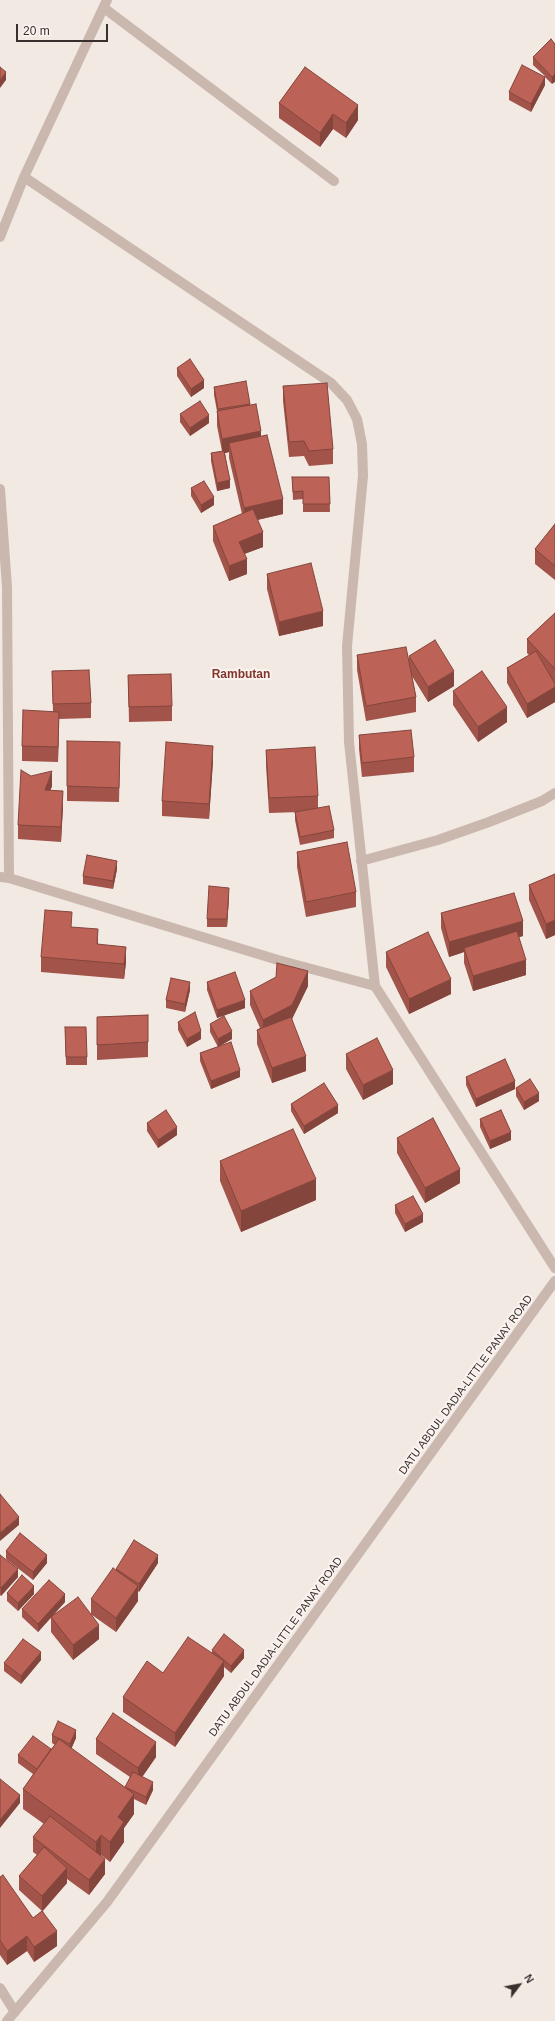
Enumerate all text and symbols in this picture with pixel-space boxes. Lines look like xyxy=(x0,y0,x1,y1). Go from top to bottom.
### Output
scale bar xyxy=(18,16,110,42)
text: 20 m xyxy=(23,24,50,38)
district label: Rambutan xyxy=(212,668,270,682)
street label: DATU ABDUL DADIA-LITTLE PANAY ROAD xyxy=(396,1293,536,1477)
street label: DATU ABDUL DADIA-LITTLE PANAY ROAD xyxy=(206,1555,346,1739)
north arrow xyxy=(499,1965,539,2005)
text: N xyxy=(522,1972,536,1985)

